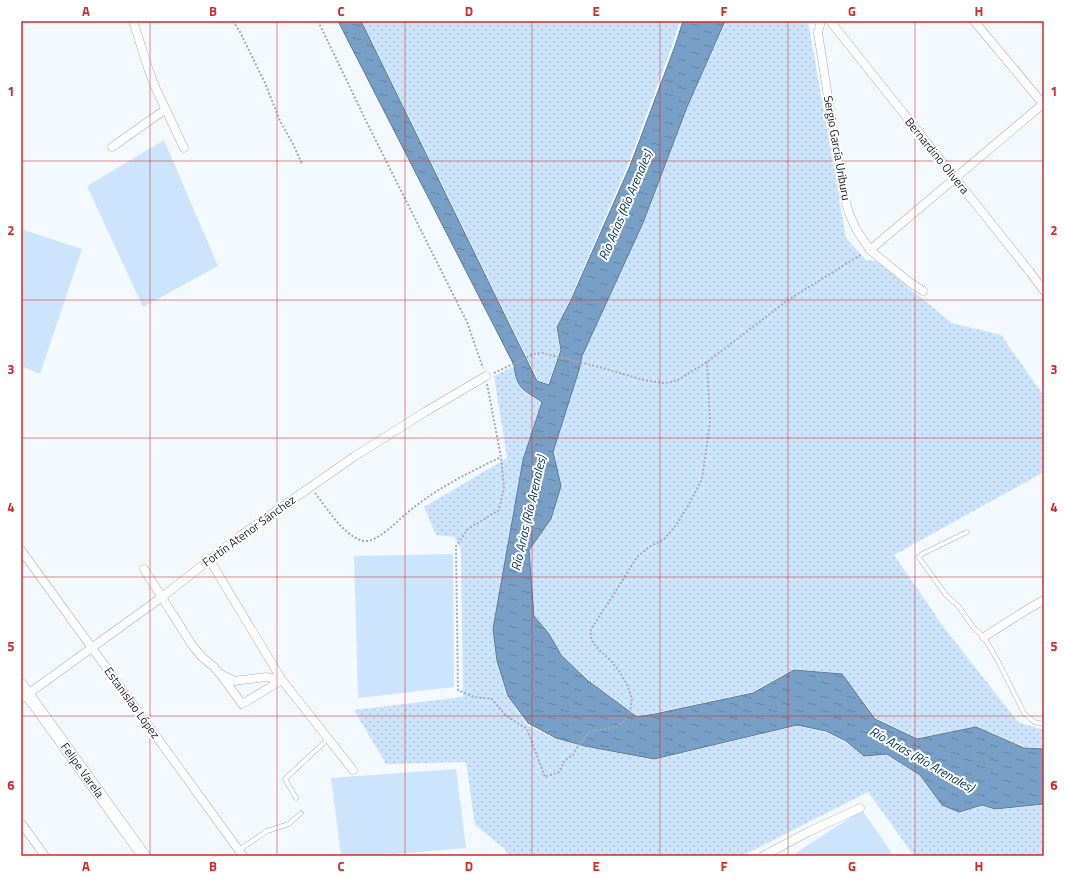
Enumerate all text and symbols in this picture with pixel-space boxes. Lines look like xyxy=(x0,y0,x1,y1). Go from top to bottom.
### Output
text: A xyxy=(82,1,90,21)
text: B xyxy=(209,1,217,21)
text: C xyxy=(337,1,345,21)
text: D xyxy=(465,1,473,21)
text: E xyxy=(592,1,600,21)
text: F xyxy=(721,1,728,21)
text: G xyxy=(848,1,856,21)
text: H xyxy=(975,1,983,21)
text: 1 xyxy=(7,81,15,101)
text: 1 xyxy=(1050,81,1058,101)
street label: Sergio García Uriburu xyxy=(819,94,856,202)
street label: Bernardino Olivera xyxy=(901,113,974,198)
water label: Río Arias (Río Arenales) xyxy=(593,146,658,263)
text: 2 xyxy=(7,220,15,240)
text: 2 xyxy=(1050,220,1058,240)
text: 3 xyxy=(7,359,15,379)
text: 3 xyxy=(1050,359,1058,379)
water label: Río Arias (Río Arenales) xyxy=(505,452,551,573)
street label: Fortín Atenor Sánchez xyxy=(198,490,299,571)
text: 4 xyxy=(7,497,15,517)
text: 4 xyxy=(1050,497,1058,517)
text: 5 xyxy=(7,636,15,656)
text: 5 xyxy=(1050,636,1058,656)
street label: Estanislao López xyxy=(100,663,165,743)
water label: Río Arias (Río Arenales) xyxy=(866,721,979,798)
street label: Felipe Varela xyxy=(56,738,109,802)
text: 6 xyxy=(7,775,15,795)
text: 6 xyxy=(1050,775,1058,795)
text: A xyxy=(82,856,90,876)
text: B xyxy=(209,856,217,876)
text: C xyxy=(337,856,345,876)
text: D xyxy=(465,856,473,876)
text: E xyxy=(592,856,600,876)
text: F xyxy=(721,856,728,876)
text: G xyxy=(848,856,856,876)
text: H xyxy=(975,856,983,876)

